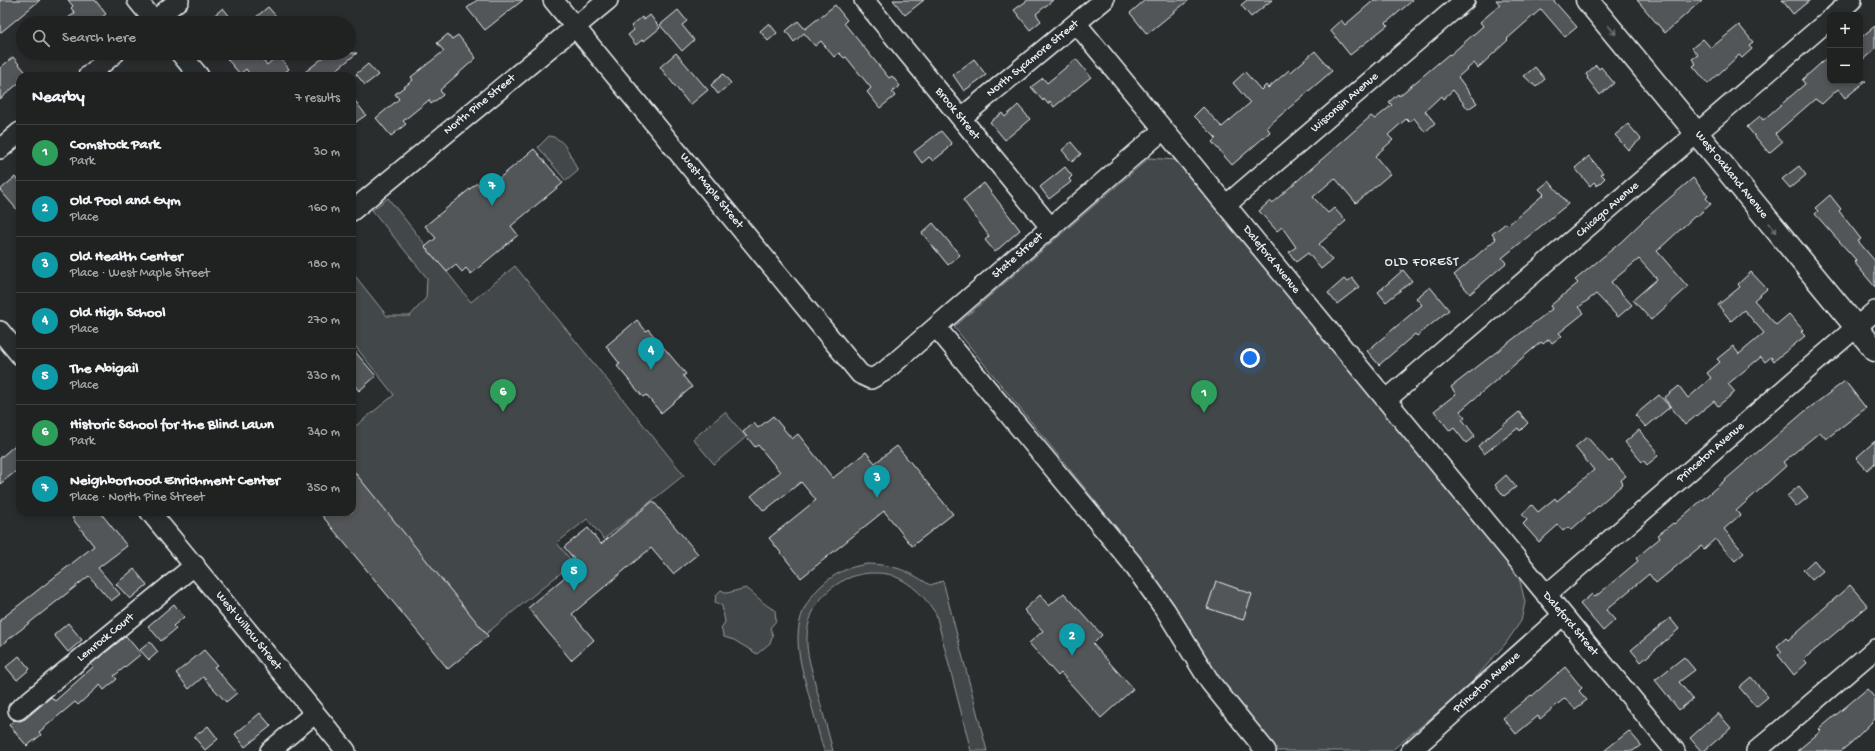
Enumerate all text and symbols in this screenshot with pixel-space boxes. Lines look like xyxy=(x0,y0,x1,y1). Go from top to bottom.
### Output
map controls xyxy=(1827,12,1863,84)
button: + xyxy=(1827,12,1863,48)
search box xyxy=(16,16,356,60)
street label: North Sycamore Street xyxy=(984,17,1083,101)
one-way arrow xyxy=(1608,24,1617,35)
icon: search xyxy=(30,27,52,49)
text: Search here xyxy=(62,29,136,47)
button: − xyxy=(1827,48,1863,84)
street label: Wisconsin Avenue xyxy=(1308,69,1382,136)
street label: North Pine Street xyxy=(441,71,520,138)
street label: Brook Street xyxy=(931,84,983,144)
text: Nearby xyxy=(32,88,85,108)
text: 7 results xyxy=(295,91,340,106)
street label: West Oakland Avenue xyxy=(1691,128,1771,222)
text: Comstock Park xyxy=(70,136,160,154)
text: 1 xyxy=(42,145,48,160)
text: 30 m xyxy=(314,145,340,160)
street label: West Maple Street xyxy=(676,150,746,232)
text: Park xyxy=(70,154,95,169)
pin: 7 xyxy=(479,173,505,206)
street label: Chicago Avenue xyxy=(1574,179,1643,241)
text: Old Pool and Gym xyxy=(70,192,181,210)
text: 2 xyxy=(42,201,48,216)
text: 160 m xyxy=(308,201,340,216)
text: Place xyxy=(70,210,98,225)
street label: Daleford Avenue xyxy=(1239,222,1303,297)
one-way arrow xyxy=(1769,223,1778,234)
street label: State Street xyxy=(990,229,1047,282)
text: Old Health Center xyxy=(70,248,183,266)
district label: OLD FOREST xyxy=(1385,255,1459,270)
text: 3 xyxy=(42,257,48,272)
text: 180 m xyxy=(308,257,340,272)
text: Place · West Maple Street xyxy=(70,266,210,281)
text: Old High School xyxy=(70,304,166,322)
text: 4 xyxy=(42,313,48,328)
text: 270 m xyxy=(307,313,340,328)
text: Place xyxy=(70,322,98,337)
pin: 4 xyxy=(638,337,664,370)
your location xyxy=(1240,348,1260,368)
text: The Abigail xyxy=(70,360,139,378)
text: 5 xyxy=(42,369,48,384)
text: 330 m xyxy=(307,369,340,384)
text: Place xyxy=(70,378,98,393)
pin: 6 xyxy=(490,379,516,412)
pin: 1 xyxy=(1191,380,1217,413)
text: Historic School for the Blind Lawn xyxy=(70,416,274,434)
street label: Princeton Avenue xyxy=(1674,419,1748,487)
text: 6 xyxy=(42,425,48,440)
text: 340 m xyxy=(307,425,340,440)
text: Park xyxy=(70,434,95,449)
pin: 3 xyxy=(864,465,890,498)
text: Neighborhood Enrichment Center xyxy=(70,472,280,490)
text: 7 xyxy=(42,481,48,496)
text: 350 m xyxy=(307,481,340,496)
text: Place · North Pine Street xyxy=(70,490,204,505)
pin: 5 xyxy=(561,558,587,591)
street label: Daleford Street xyxy=(1538,588,1602,660)
street label: West Willow Street xyxy=(212,589,285,674)
street label: Lemrock Court xyxy=(75,610,138,665)
pin: 2 xyxy=(1059,623,1085,656)
street label: Princeton Avenue xyxy=(1450,649,1524,717)

